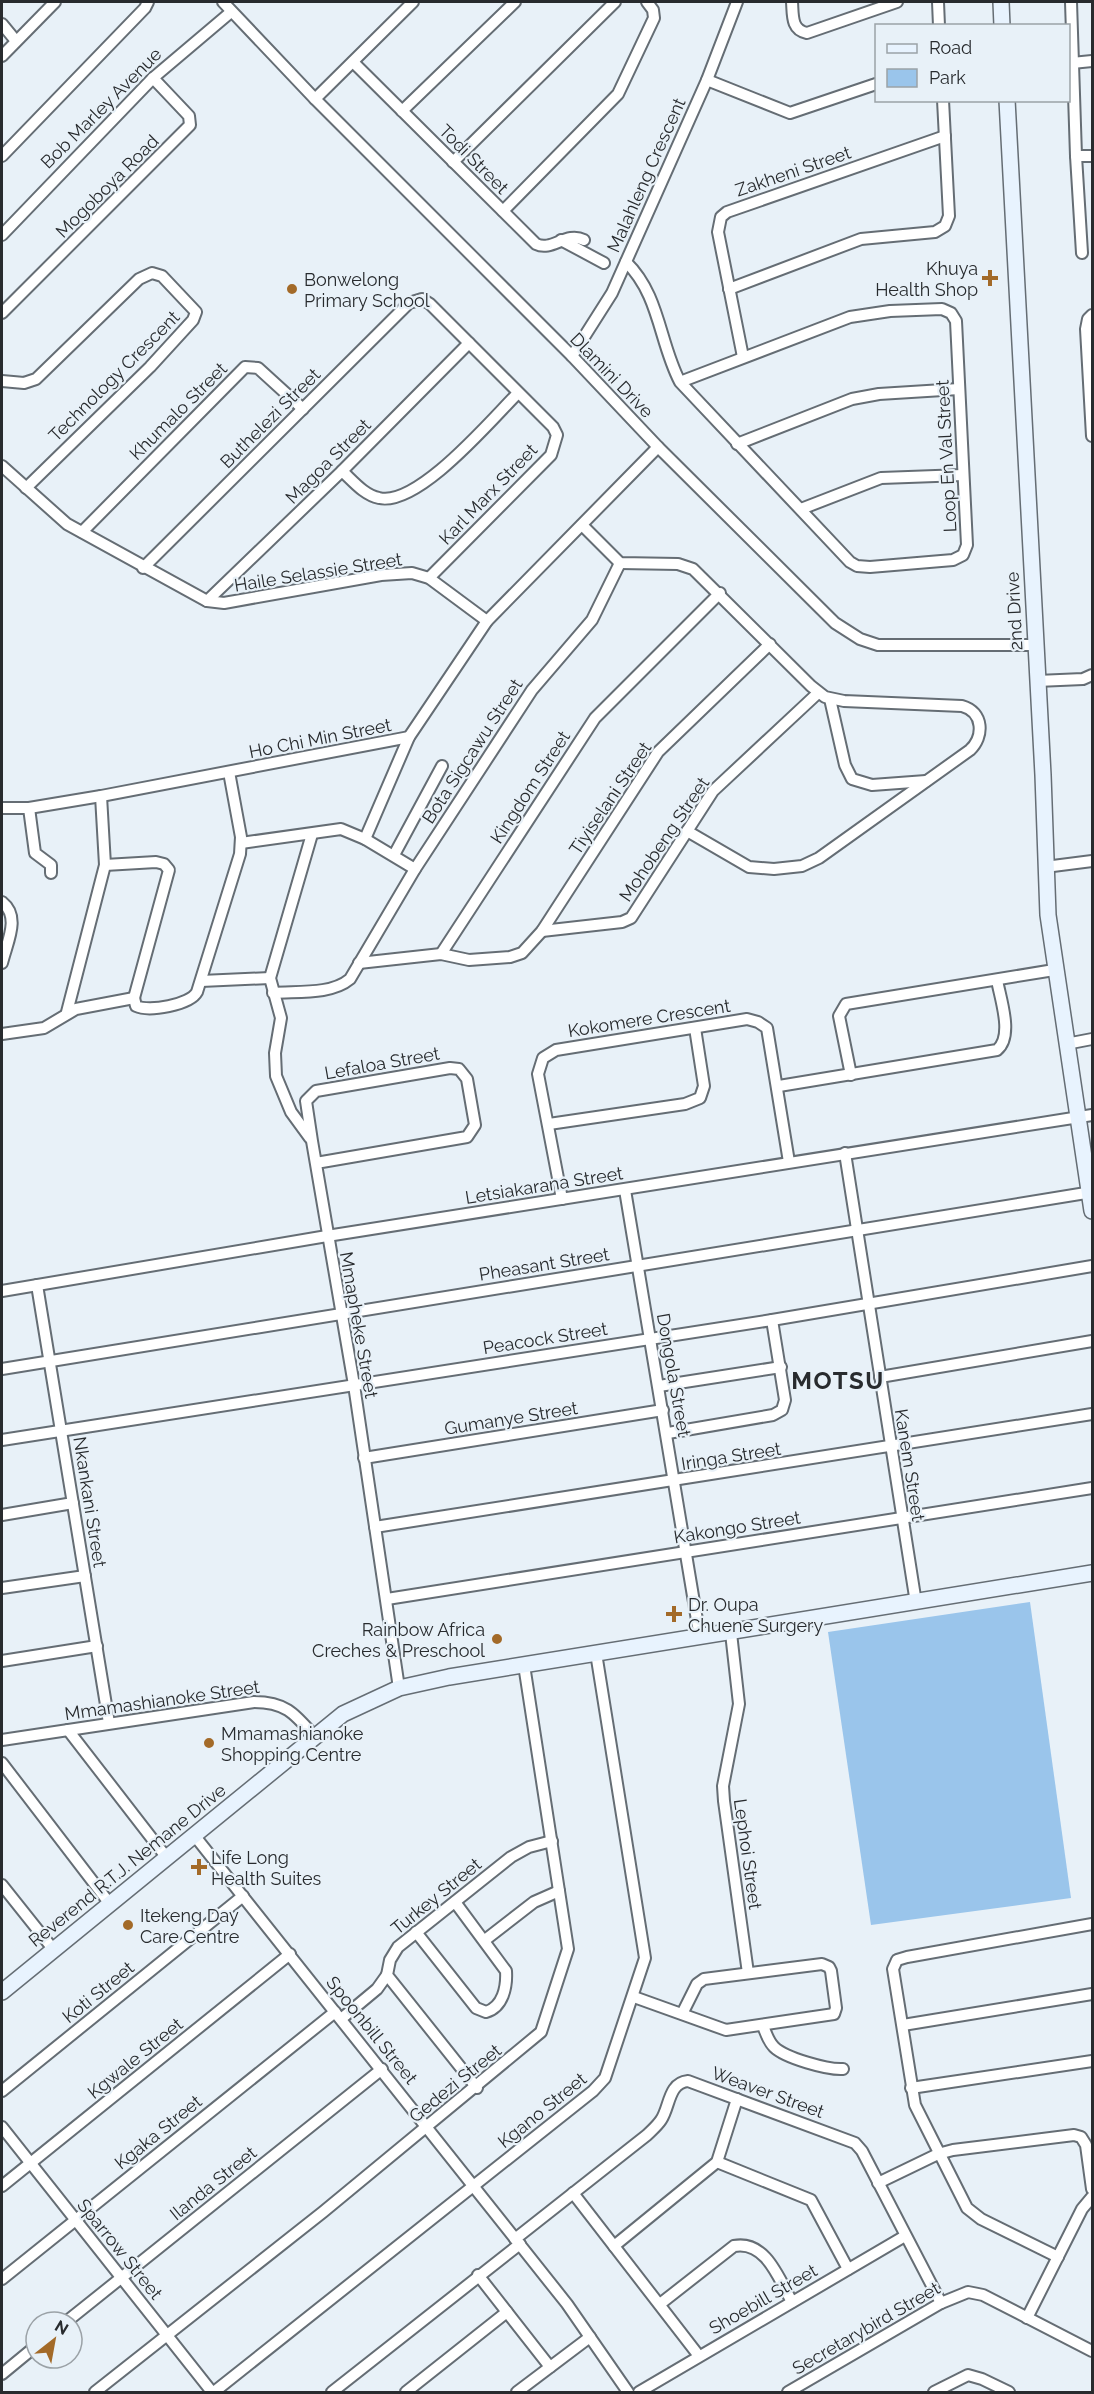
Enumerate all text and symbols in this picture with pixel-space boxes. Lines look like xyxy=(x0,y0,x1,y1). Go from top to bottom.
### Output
legend xyxy=(875,24,1070,102)
text: Road xyxy=(929,37,972,58)
street label: Bob Marley Avenue xyxy=(36,43,166,173)
text: Park xyxy=(929,67,966,88)
street label: Malahleng Crescent xyxy=(602,95,690,255)
street label: Todi Street xyxy=(435,120,513,198)
street label: Mogoboya Road xyxy=(51,130,163,242)
street label: Zakheni Street xyxy=(733,141,853,201)
place label: Khuya Health Shop xyxy=(875,258,978,300)
place label: Bonwelong Primary School xyxy=(304,269,430,311)
marker: Khuya Health Shop xyxy=(983,271,997,285)
marker: Bonwelong Primary School xyxy=(285,282,299,296)
street label: Technology Crescent xyxy=(44,306,184,446)
street label: Dlamini Drive xyxy=(566,328,658,422)
street label: Khumalo Street xyxy=(125,358,231,464)
street label: Buthelezi Street xyxy=(216,364,324,472)
street label: Loop En Val Street xyxy=(932,379,960,533)
street label: Magoa Street xyxy=(281,414,375,508)
street label: Karl Marx Street xyxy=(435,439,541,549)
street label: Haile Selassie Street xyxy=(233,548,403,596)
street label: 2nd Drive xyxy=(1001,571,1027,651)
street label: Bota Sigcawu Street xyxy=(417,675,527,827)
street label: Ho Chi Min Street xyxy=(247,714,393,762)
street label: Kingdom Street xyxy=(486,727,574,847)
street label: Tiyiselani Street xyxy=(565,738,655,858)
street label: Mohobeng Street xyxy=(615,773,713,905)
street label: Kokomere Crescent xyxy=(566,995,732,1041)
street label: Lefaloa Street xyxy=(323,1043,441,1083)
street label: Letsiakarana Street xyxy=(464,1162,624,1208)
street label: Pheasant Street xyxy=(477,1243,611,1285)
street label: Mmapheke Street xyxy=(336,1250,382,1400)
street label: Dongola Street xyxy=(653,1312,695,1438)
street label: Peacock Street xyxy=(481,1318,609,1358)
district label: MOTSU xyxy=(791,1366,885,1395)
street label: Gumanye Street xyxy=(443,1397,579,1439)
street label: Kanem Street xyxy=(891,1407,929,1523)
street label: Nkankani Street xyxy=(69,1435,111,1569)
street label: Iringa Street xyxy=(680,1438,782,1474)
street label: Kakongo Street xyxy=(672,1507,802,1547)
place label: Dr. Oupa Chuene Surgery xyxy=(688,1594,823,1636)
marker: Dr. Oupa Chuene Surgery xyxy=(665,1605,683,1623)
place label: Rainbow Africa Creches & Preschool xyxy=(312,1619,485,1661)
marker: Rainbow Africa Creches & Preschool xyxy=(490,1632,504,1646)
street label: Mmamashianoke Street xyxy=(63,1676,261,1724)
place label: Mmamashianoke Shopping Centre xyxy=(221,1723,364,1765)
marker: Mmamashianoke Shopping Centre xyxy=(202,1736,216,1750)
street label: Reverend R.T.J. Nemane Drive xyxy=(24,1779,230,1951)
street label: Lephoi Street xyxy=(730,1797,766,1911)
place label: Life Long Health Suites xyxy=(211,1847,321,1889)
street label: Turkey Street xyxy=(387,1853,485,1939)
marker: Life Long Health Suites xyxy=(192,1860,206,1874)
place label: Itekeng Day Care Centre xyxy=(140,1905,240,1947)
marker: Itekeng Day Care Centre xyxy=(121,1918,135,1932)
street label: Koti Street xyxy=(58,1957,138,2027)
street label: Spoonbill Street xyxy=(322,1972,422,2088)
street label: Kgwale Street xyxy=(83,2013,187,2103)
street label: Gedezi Street xyxy=(405,2039,505,2127)
street label: Weaver Street xyxy=(709,2062,827,2122)
street label: Kgano Street xyxy=(494,2068,590,2152)
street label: Kgaka Street xyxy=(110,2091,206,2173)
street label: Ilanda Street xyxy=(166,2142,260,2224)
street label: Sparrow Street xyxy=(73,2195,167,2303)
street label: Shoebill Street xyxy=(705,2260,821,2338)
street label: Secretarybird Street xyxy=(789,2277,943,2379)
north arrow xyxy=(24,2310,84,2370)
text: N xyxy=(51,2316,72,2339)

